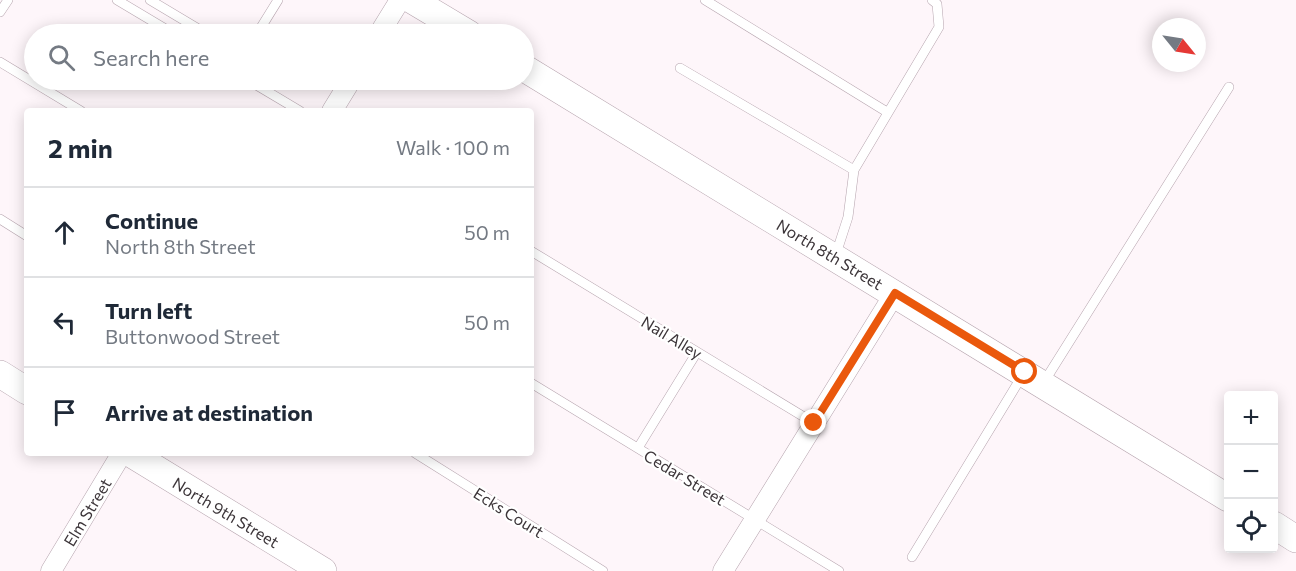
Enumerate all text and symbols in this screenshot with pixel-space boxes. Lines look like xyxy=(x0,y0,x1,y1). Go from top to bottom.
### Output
north arrow xyxy=(1152,18,1206,72)
search box xyxy=(24,24,534,90)
icon: search xyxy=(45,41,78,74)
text: Search here xyxy=(93,44,209,71)
text: 2 min xyxy=(48,132,113,163)
text: Walk · 100 m xyxy=(396,135,510,159)
text: Continue xyxy=(105,207,198,234)
street label: North 8th Street xyxy=(773,215,887,293)
icon: ahead xyxy=(48,216,81,249)
text: 50 m xyxy=(464,220,510,244)
text: North 8th Street xyxy=(105,234,256,258)
text: Turn left xyxy=(105,297,192,324)
icon: left xyxy=(48,306,81,339)
text: 50 m xyxy=(464,310,510,334)
street label: Nail Alley xyxy=(638,312,706,362)
text: Buttonwood Street xyxy=(105,324,280,348)
route start xyxy=(1011,358,1037,384)
map controls xyxy=(1224,391,1278,553)
button: + xyxy=(1224,391,1278,445)
icon: arrive xyxy=(48,396,81,429)
text: Arrive at destination xyxy=(105,399,313,426)
route end xyxy=(800,409,826,435)
street label: Cedar Street xyxy=(641,445,730,509)
button: − xyxy=(1224,445,1278,499)
street label: North 9th Street xyxy=(169,473,283,551)
street label: Elm Street xyxy=(59,474,115,549)
street label: Ecks Court xyxy=(471,483,548,541)
button: locate xyxy=(1224,499,1278,553)

